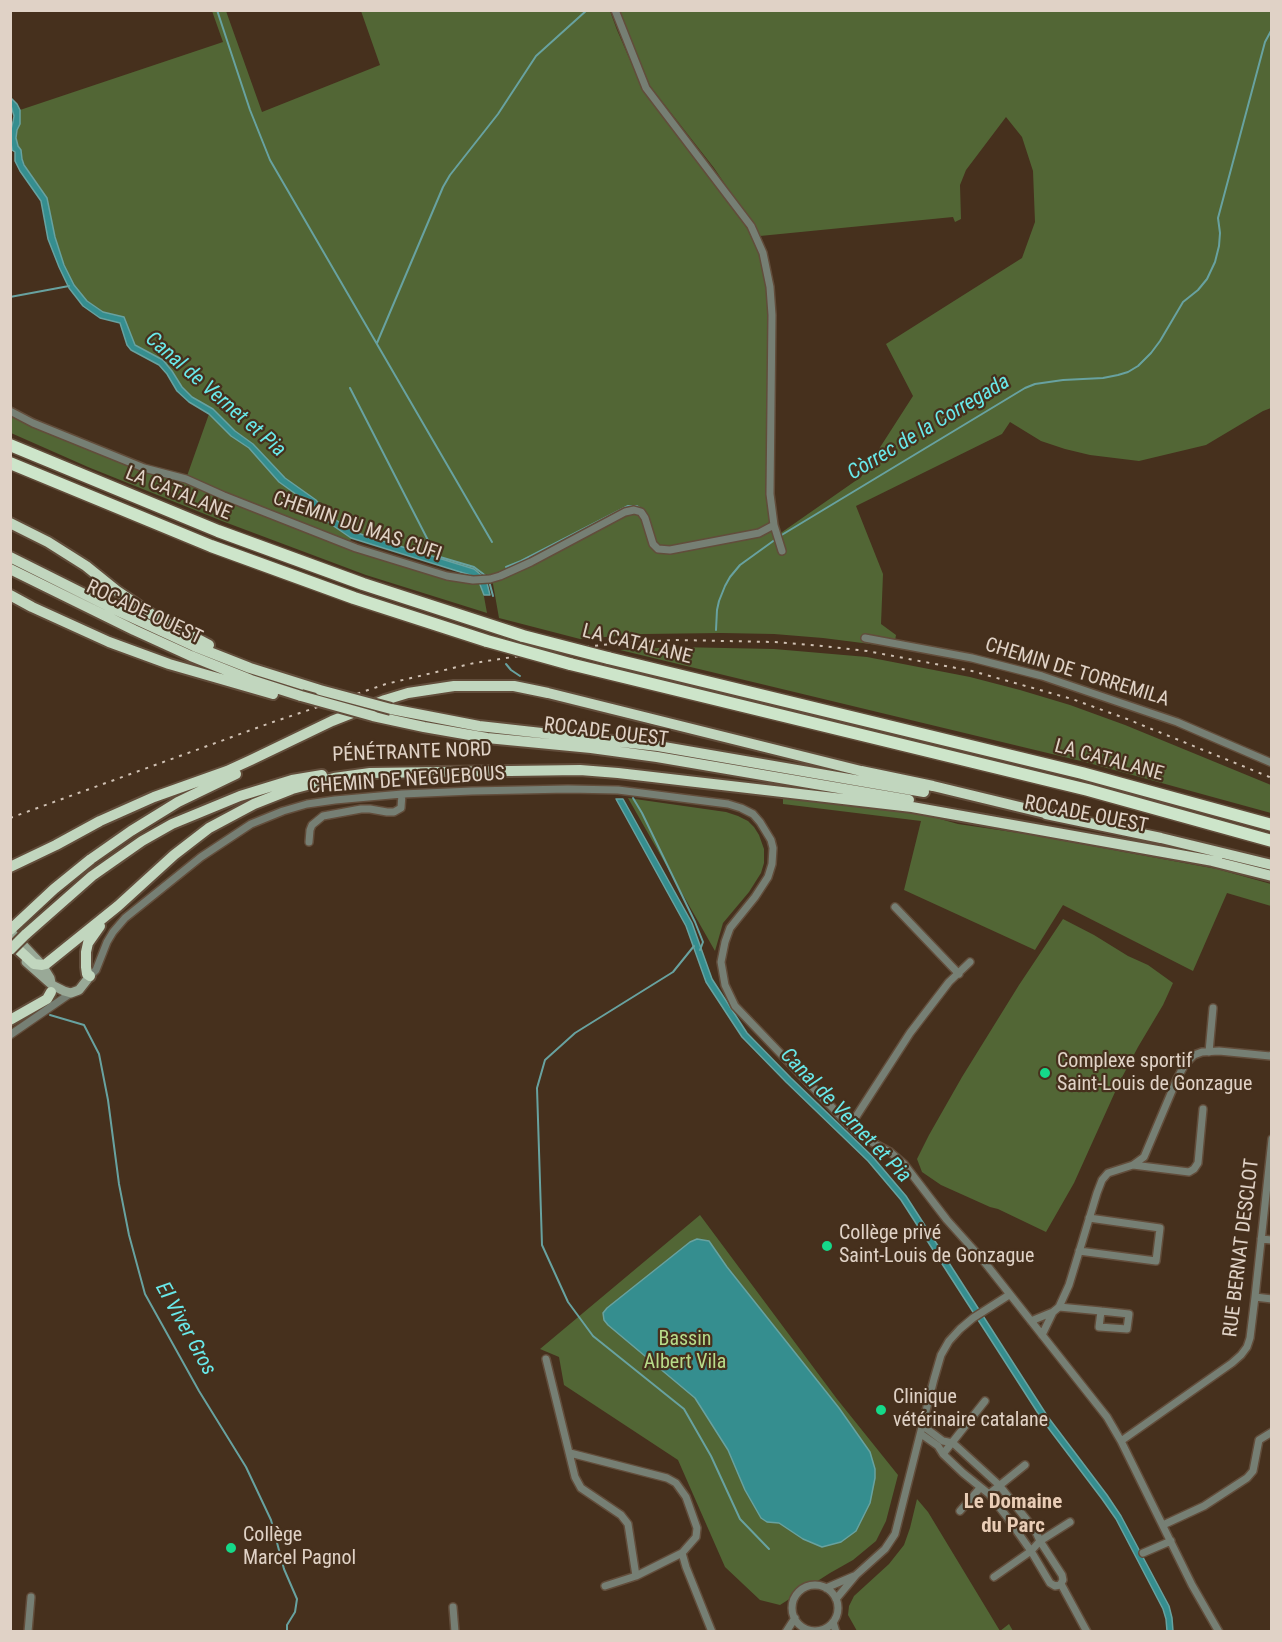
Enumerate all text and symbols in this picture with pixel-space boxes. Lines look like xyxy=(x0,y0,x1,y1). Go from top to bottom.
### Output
water label: Canal de Vernet et Pia xyxy=(140,327,290,463)
water label: Còrrec de la Corregada xyxy=(843,370,1015,486)
street label: LA CATALANE xyxy=(122,462,234,526)
street label: CHEMIN DU MAS CUFI xyxy=(269,487,445,567)
street label: ROCADE OUEST xyxy=(82,576,206,650)
street label: LA CATALANE xyxy=(580,620,694,670)
street label: CHEMIN DE TORREMILA xyxy=(982,634,1172,712)
street label: ROCADE OUEST xyxy=(542,713,670,753)
street label: LA CATALANE xyxy=(1052,735,1166,787)
street label: PÉNÉTRANTE NORD xyxy=(332,738,492,768)
street label: CHEMIN DE NEGUEBOUS xyxy=(308,762,506,800)
street label: ROCADE OUEST xyxy=(1022,791,1150,839)
water label: Canal de Vernet et Pia xyxy=(774,1043,916,1189)
place label: Complexe sportif Saint-Louis de Gonzague xyxy=(1057,1050,1252,1097)
marker: Complexe sportif Saint-Louis de Gonzague xyxy=(1038,1066,1052,1080)
street label: RUE BERNAT DESCLOT xyxy=(1219,1157,1265,1339)
place label: Collège privé Saint-Louis de Gonzague xyxy=(839,1222,1034,1269)
marker: Collège privé Saint-Louis de Gonzague xyxy=(820,1239,834,1253)
water label: El Viver Gros xyxy=(149,1278,221,1380)
park label: Bassin Albert Vila xyxy=(644,1328,726,1375)
place label: Clinique vétérinaire catalane xyxy=(893,1386,1048,1433)
marker: Clinique vétérinaire catalane xyxy=(874,1403,888,1417)
district label: Le Domaine du Parc xyxy=(964,1490,1062,1540)
place label: Collège Marcel Pagnol xyxy=(243,1524,356,1571)
marker: Collège Marcel Pagnol xyxy=(224,1541,238,1555)

